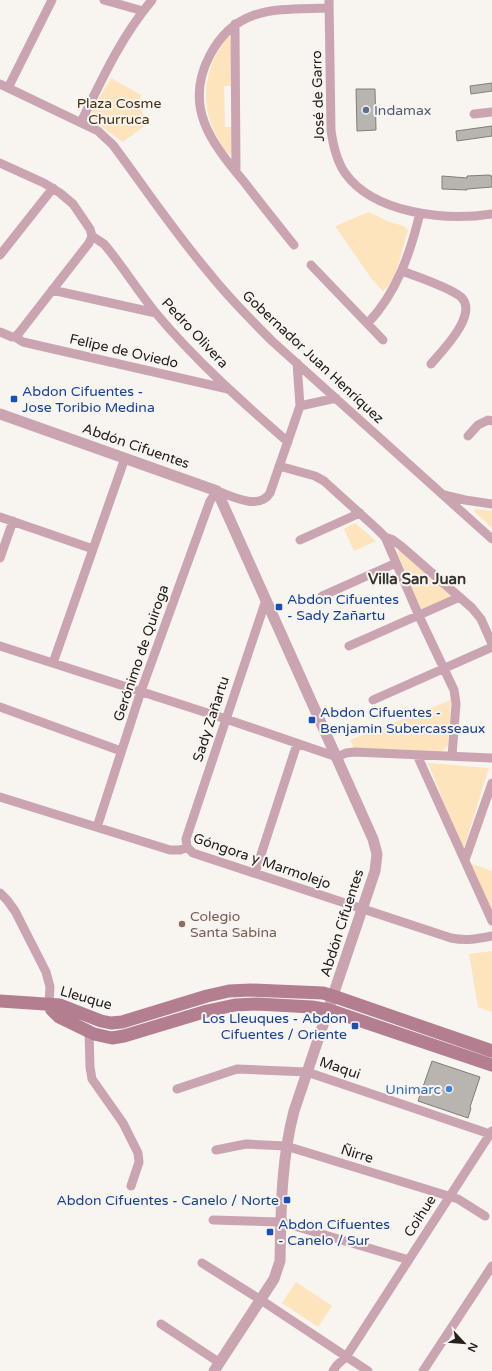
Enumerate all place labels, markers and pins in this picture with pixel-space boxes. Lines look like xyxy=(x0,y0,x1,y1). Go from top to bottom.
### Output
place label: Indamax xyxy=(374,102,431,119)
marker: Indamax xyxy=(361,105,371,115)
place label: Abdon Cifuentes - Jose Toribio Medina xyxy=(22,383,155,416)
marker: Abdon Cifuentes - Jose Toribio Medina xyxy=(9,394,19,404)
place label: Abdon Cifuentes - Sady Zañartu xyxy=(287,591,399,624)
marker: Abdon Cifuentes - Sady Zañartu xyxy=(274,602,284,612)
place label: Abdon Cifuentes - Benjamin Subercasseaux xyxy=(320,704,485,737)
marker: Abdon Cifuentes - Benjamin Subercasseaux xyxy=(307,715,317,725)
place label: Colegio Santa Sabina xyxy=(190,908,277,941)
marker: Colegio Santa Sabina xyxy=(177,919,187,929)
place label: Los Lleuques - Abdon Cifuentes / Oriente xyxy=(202,1010,347,1043)
marker: Los Lleuques - Abdon Cifuentes / Oriente xyxy=(350,1021,360,1031)
place label: Unimarc xyxy=(385,1081,441,1098)
marker: Unimarc xyxy=(444,1084,454,1094)
place label: Abdon Cifuentes - Canelo / Norte xyxy=(56,1192,279,1209)
marker: Abdon Cifuentes - Canelo / Norte xyxy=(282,1195,292,1205)
place label: Abdon Cifuentes - Canelo / Sur xyxy=(278,1216,390,1249)
marker: Abdon Cifuentes - Canelo / Sur xyxy=(265,1227,275,1237)

